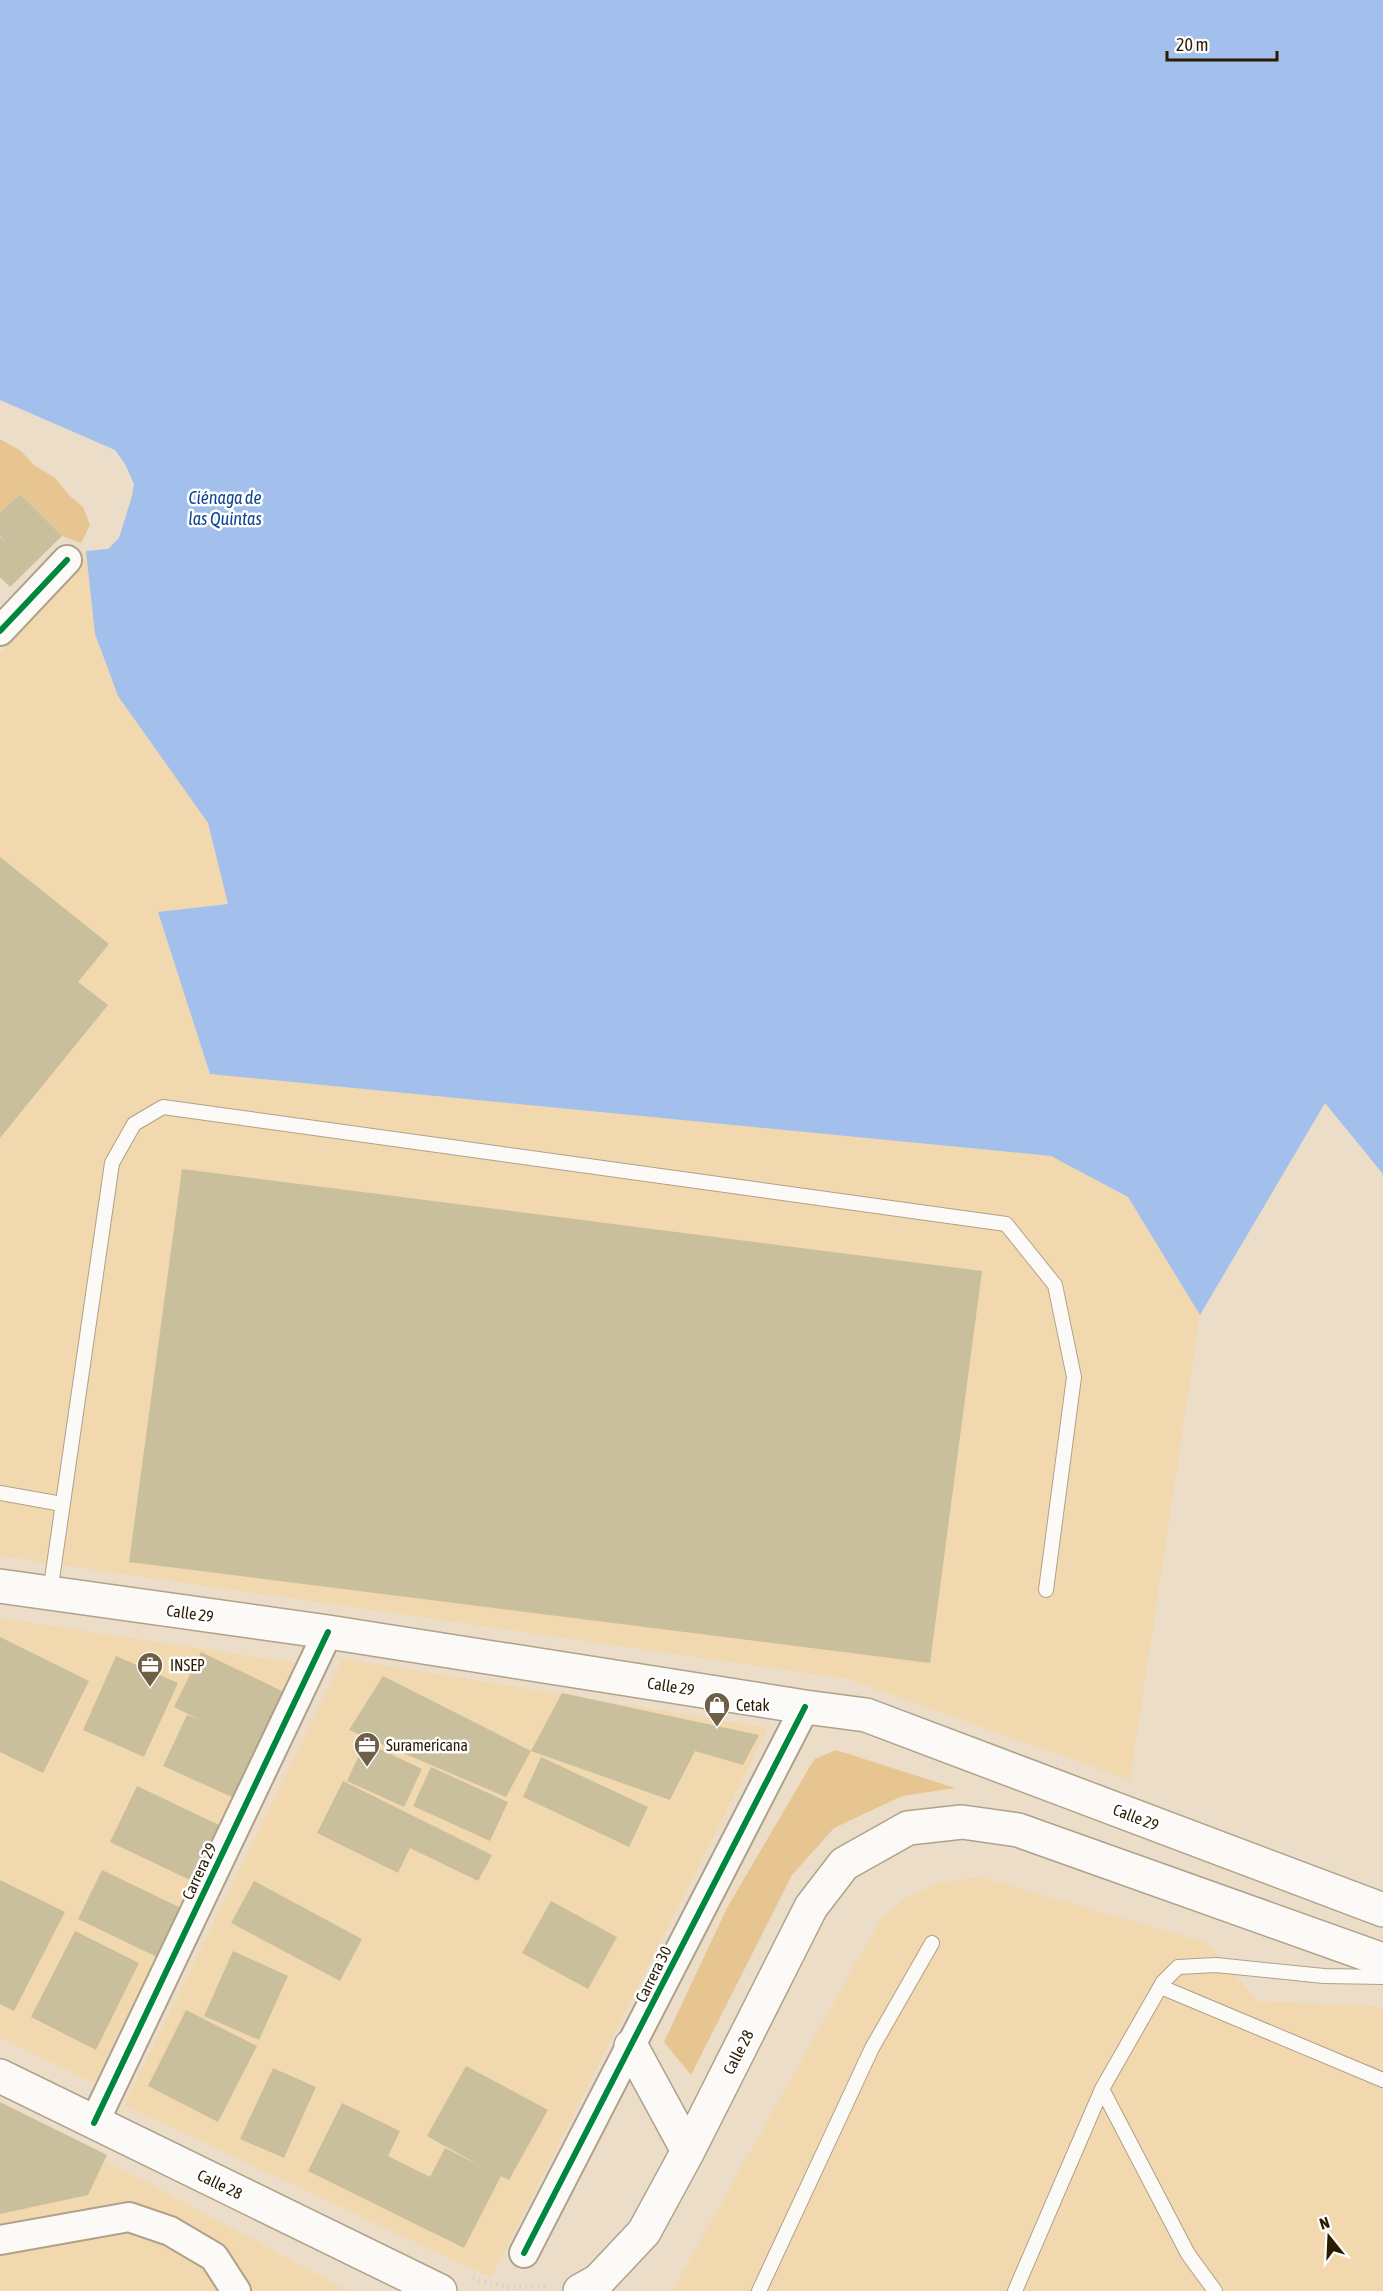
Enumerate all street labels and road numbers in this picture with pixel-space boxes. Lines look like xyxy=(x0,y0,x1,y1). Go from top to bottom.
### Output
street label: Calle 29 xyxy=(165,1601,215,1625)
street label: Calle 29 xyxy=(646,1673,696,1699)
street label: Calle 29 xyxy=(1111,1800,1161,1834)
street label: Carrera 29 xyxy=(178,1840,220,1902)
street label: Carrera 30 xyxy=(631,1943,675,2005)
street label: Calle 28 xyxy=(719,2027,757,2077)
street label: Calle 28 xyxy=(195,2166,245,2202)

